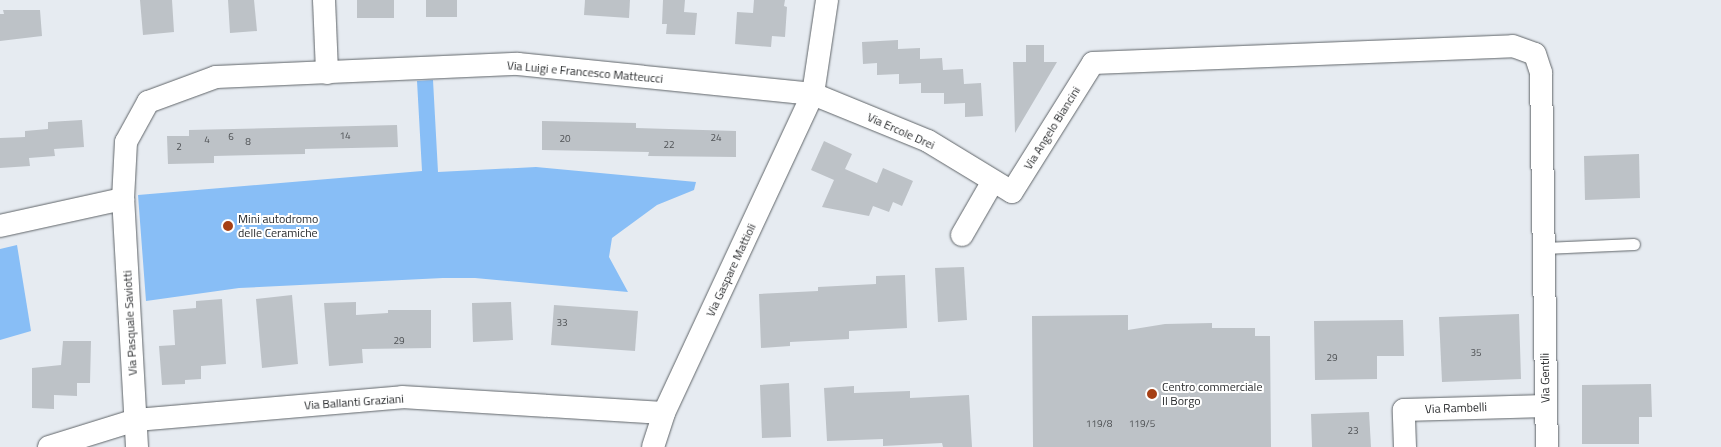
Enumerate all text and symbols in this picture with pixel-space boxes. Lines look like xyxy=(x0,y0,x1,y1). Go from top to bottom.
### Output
street label: Via Luigi e Francesco Matteucci xyxy=(506,58,664,86)
street label: Via Angelo Biancini xyxy=(1021,84,1083,172)
street label: Via Ercole Drei xyxy=(865,110,937,152)
house number: 14 xyxy=(339,130,351,142)
house number: 6 xyxy=(228,131,234,143)
house number: 24 xyxy=(710,132,722,144)
house number: 20 xyxy=(559,133,571,145)
house number: 4 xyxy=(204,134,210,146)
house number: 8 xyxy=(245,136,251,148)
house number: 22 xyxy=(663,139,675,151)
house number: 2 xyxy=(176,141,182,153)
place label: Mini autodromo delle Ceramiche xyxy=(238,212,318,240)
marker: Mini autodromo delle Ceramiche xyxy=(222,220,234,232)
street label: Via Gaspare Mattioli xyxy=(703,221,759,319)
street label: Via Pasquale Saviotti xyxy=(120,270,140,376)
house number: 33 xyxy=(556,317,568,329)
house number: 29 xyxy=(393,335,405,347)
house number: 35 xyxy=(1470,347,1482,359)
house number: 29 xyxy=(1326,352,1338,364)
street label: Via Gentili xyxy=(1537,353,1553,403)
place label: Centro commerciale Il Borgo xyxy=(1162,380,1262,408)
marker: Centro commerciale Il Borgo xyxy=(1146,388,1158,400)
street label: Via Ballanti Graziani xyxy=(304,391,404,413)
street label: Via Rambelli xyxy=(1425,400,1487,416)
house number: 119/8 xyxy=(1086,418,1112,430)
house number: 119/5 xyxy=(1129,418,1155,430)
house number: 23 xyxy=(1347,425,1359,437)

